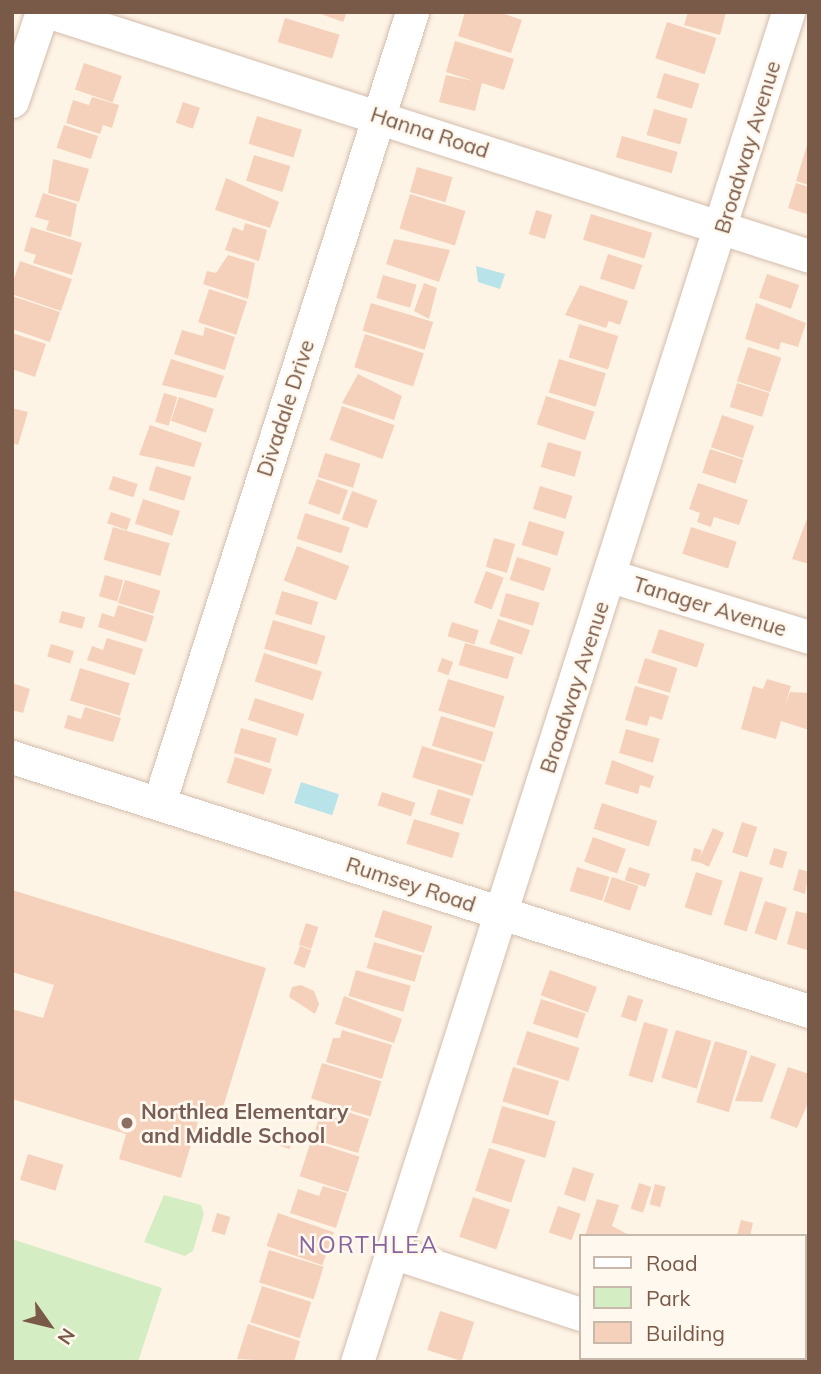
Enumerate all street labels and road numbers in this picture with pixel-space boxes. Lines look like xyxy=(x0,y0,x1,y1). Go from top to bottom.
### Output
street label: Broadway Avenue xyxy=(709,58,785,236)
street label: Hanna Road xyxy=(368,101,492,163)
street label: Divadale Drive xyxy=(251,337,319,479)
street label: Tanager Avenue xyxy=(630,571,790,641)
street label: Broadway Avenue xyxy=(534,598,614,776)
street label: Rumsey Road xyxy=(343,851,479,917)

